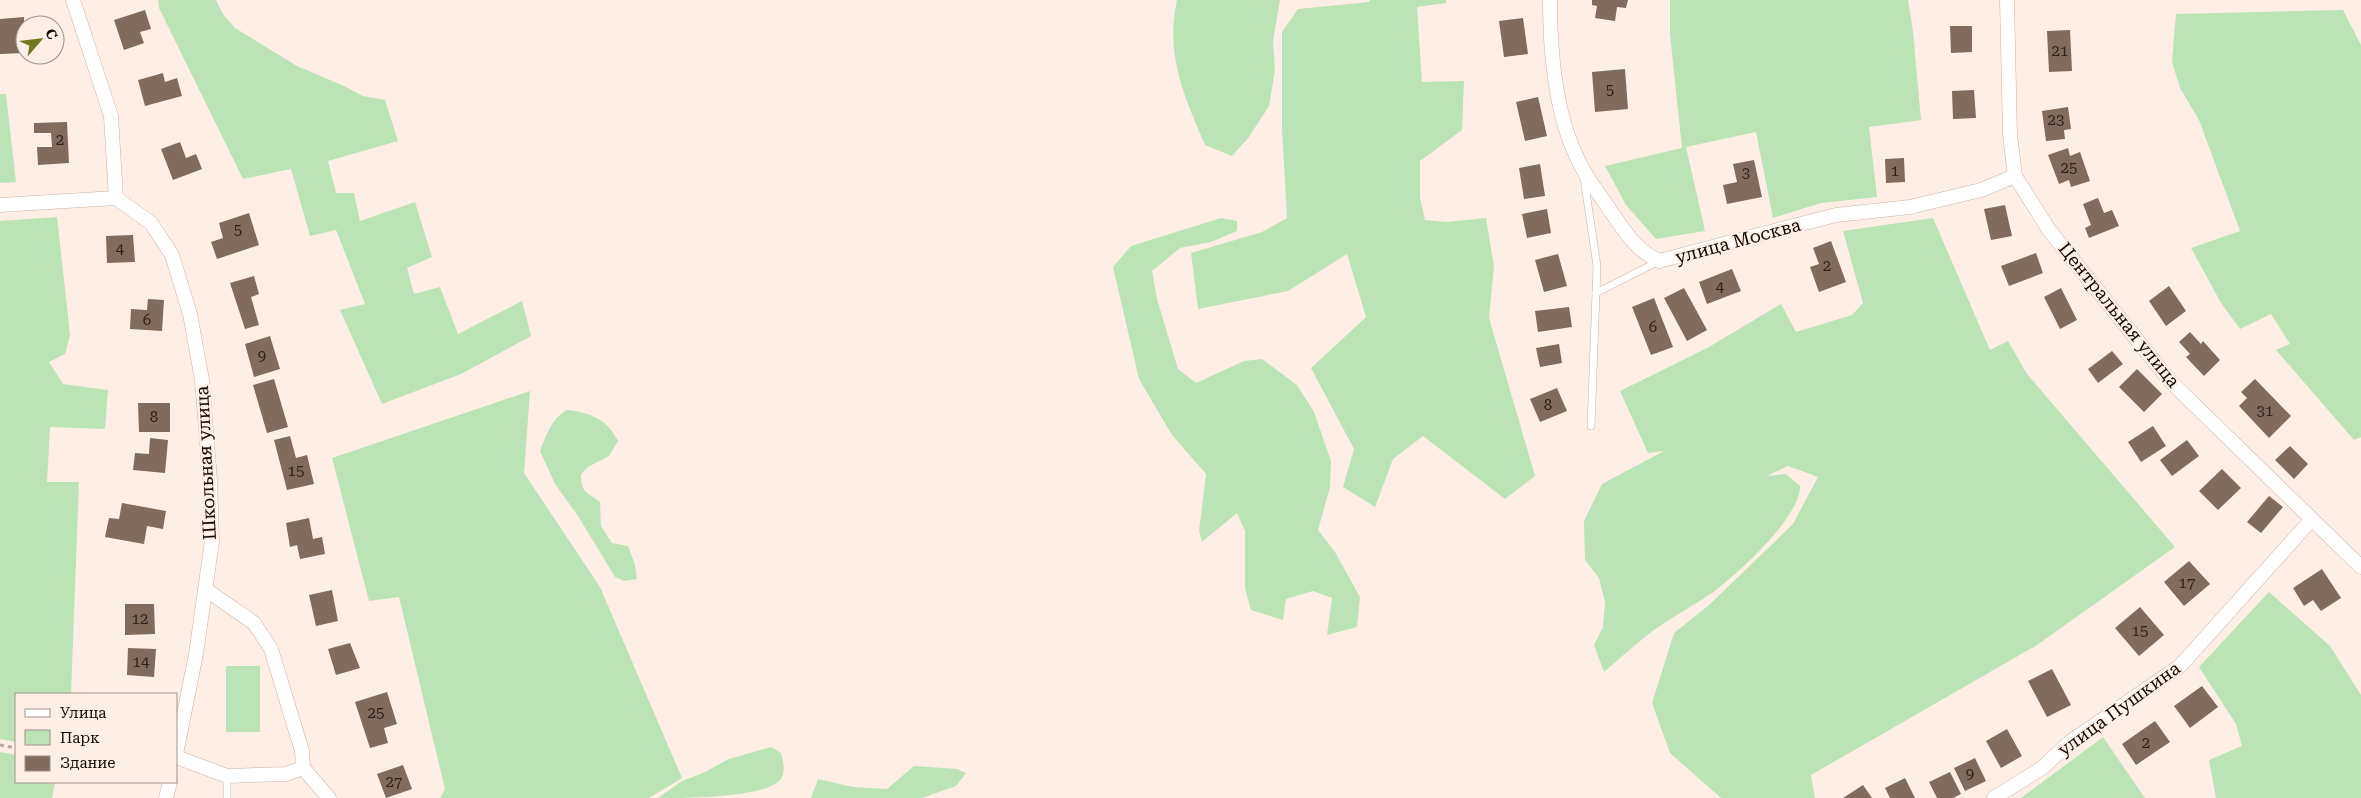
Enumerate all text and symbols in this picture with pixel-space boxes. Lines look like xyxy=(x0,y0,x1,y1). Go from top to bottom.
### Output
north arrow xyxy=(15,15,65,65)
text: С xyxy=(42,26,61,42)
house number: 21 xyxy=(2052,42,2068,60)
house number: 5 xyxy=(1606,81,1614,99)
house number: 23 xyxy=(2048,111,2064,129)
house number: 2 xyxy=(56,131,64,149)
house number: 25 xyxy=(2061,159,2077,177)
house number: 1 xyxy=(1891,162,1899,180)
house number: 3 xyxy=(1742,164,1750,182)
street label: улица Москва xyxy=(1673,214,1803,267)
house number: 5 xyxy=(234,221,242,239)
street label: Центральная улица xyxy=(2054,238,2184,392)
house number: 4 xyxy=(116,240,125,258)
house number: 2 xyxy=(1823,257,1831,275)
house number: 4 xyxy=(1716,278,1725,296)
house number: 6 xyxy=(143,311,151,329)
house number: 6 xyxy=(1649,318,1657,336)
house number: 9 xyxy=(258,347,266,365)
street label: Школьная улица xyxy=(191,385,220,541)
house number: 8 xyxy=(1544,396,1552,414)
house number: 31 xyxy=(2257,402,2273,420)
house number: 8 xyxy=(150,408,158,426)
house number: 15 xyxy=(288,462,304,480)
house number: 17 xyxy=(2179,574,2195,592)
house number: 12 xyxy=(132,610,148,628)
house number: 15 xyxy=(2132,622,2148,640)
house number: 14 xyxy=(133,653,150,671)
street label: улица Пушкина xyxy=(2053,657,2184,760)
legend xyxy=(15,693,178,783)
text: Улица xyxy=(60,704,106,722)
house number: 25 xyxy=(368,704,384,722)
text: Парк xyxy=(60,729,100,747)
house number: 2 xyxy=(2142,734,2150,752)
text: Здание xyxy=(60,754,116,772)
house number: 9 xyxy=(1966,765,1974,783)
house number: 27 xyxy=(386,773,402,791)

